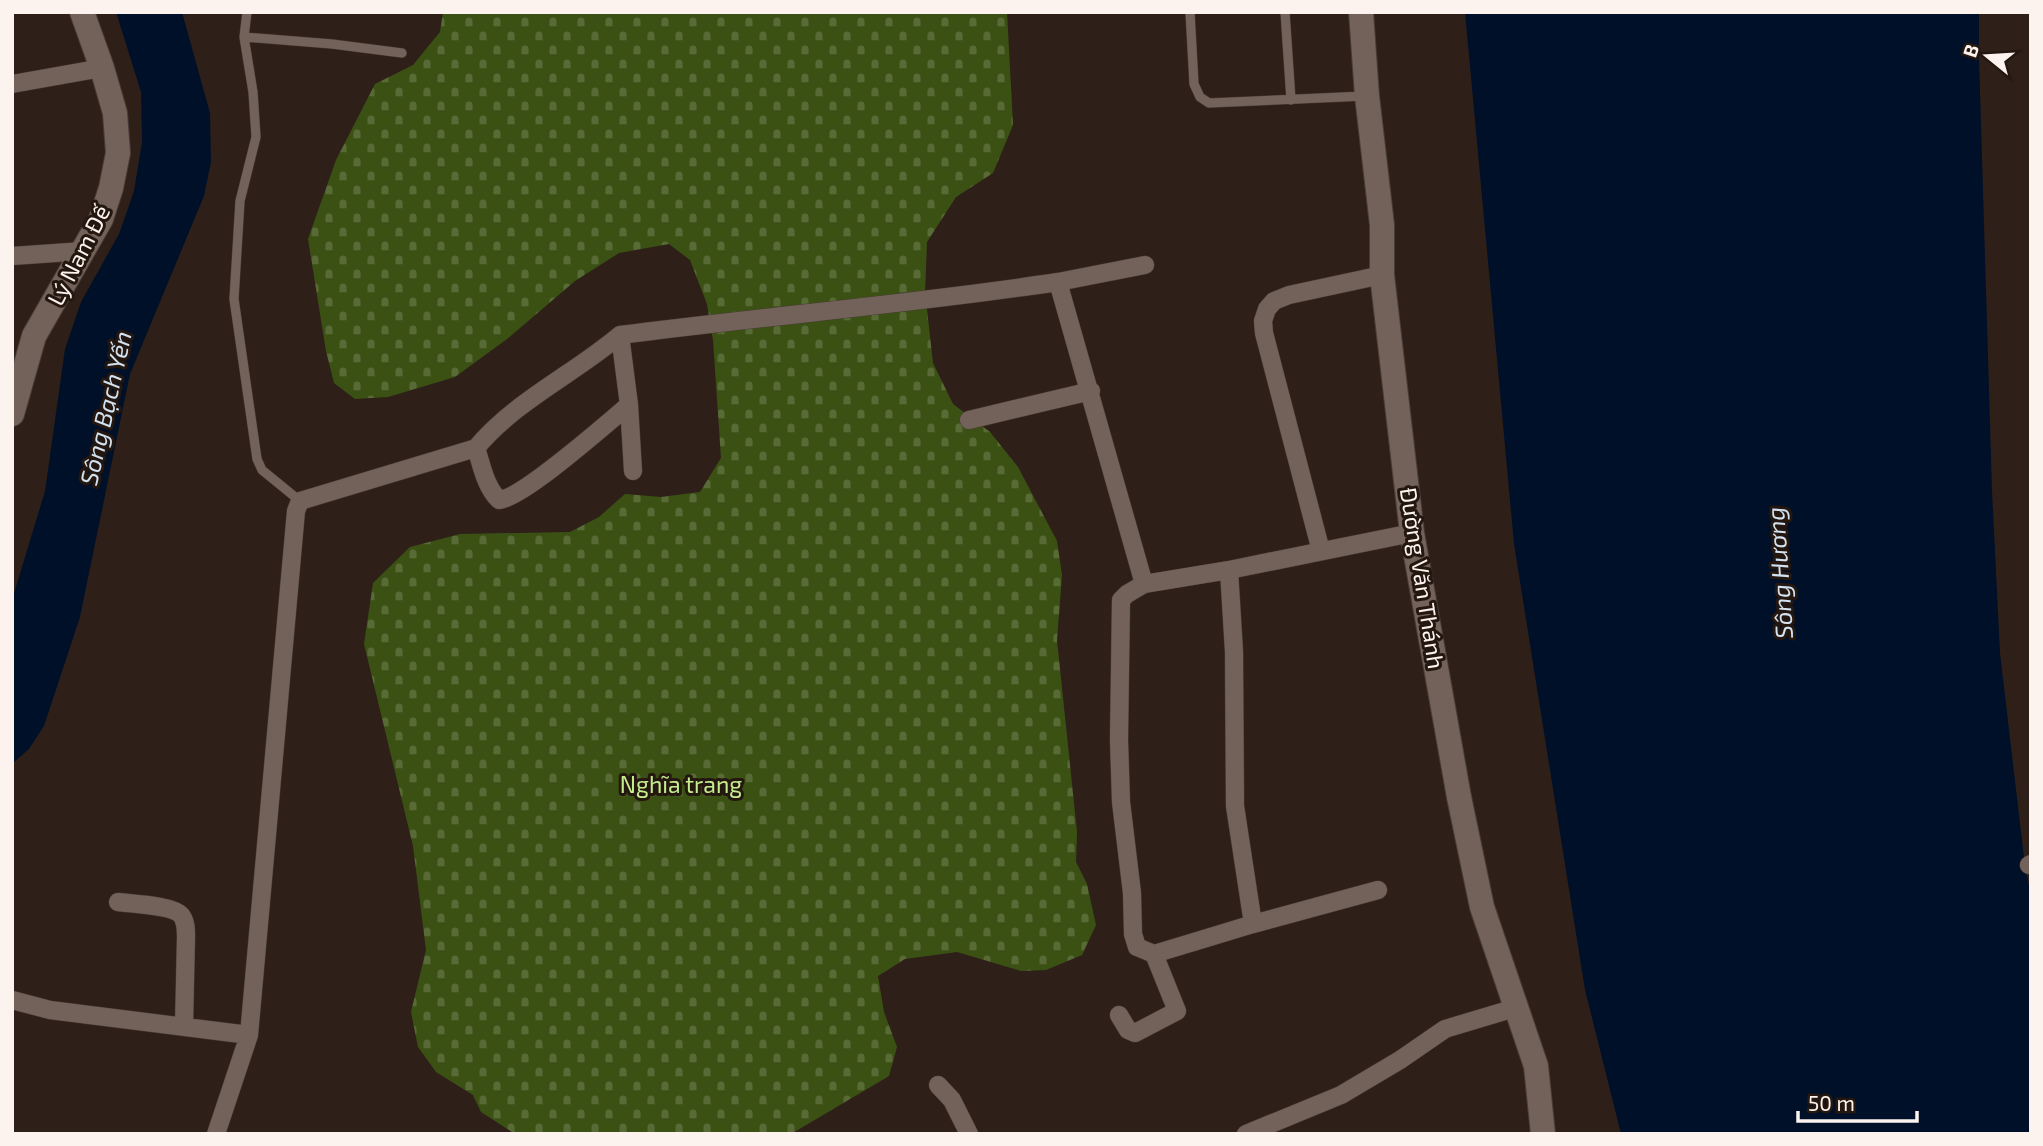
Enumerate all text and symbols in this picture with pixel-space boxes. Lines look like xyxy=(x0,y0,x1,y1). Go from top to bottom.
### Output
north arrow xyxy=(1952,21,2022,91)
text: B xyxy=(1958,41,1983,60)
street label: Lý Nam Đế xyxy=(41,200,115,310)
water label: Sông Bạch Yến xyxy=(73,328,137,488)
street label: Đường Văn Thánh xyxy=(1395,485,1451,671)
water label: Sông Hương xyxy=(1760,506,1798,640)
park label: Nghĩa trang xyxy=(620,770,742,798)
scale bar xyxy=(1798,1080,1917,1124)
text: 50 m xyxy=(1808,1090,1855,1115)

